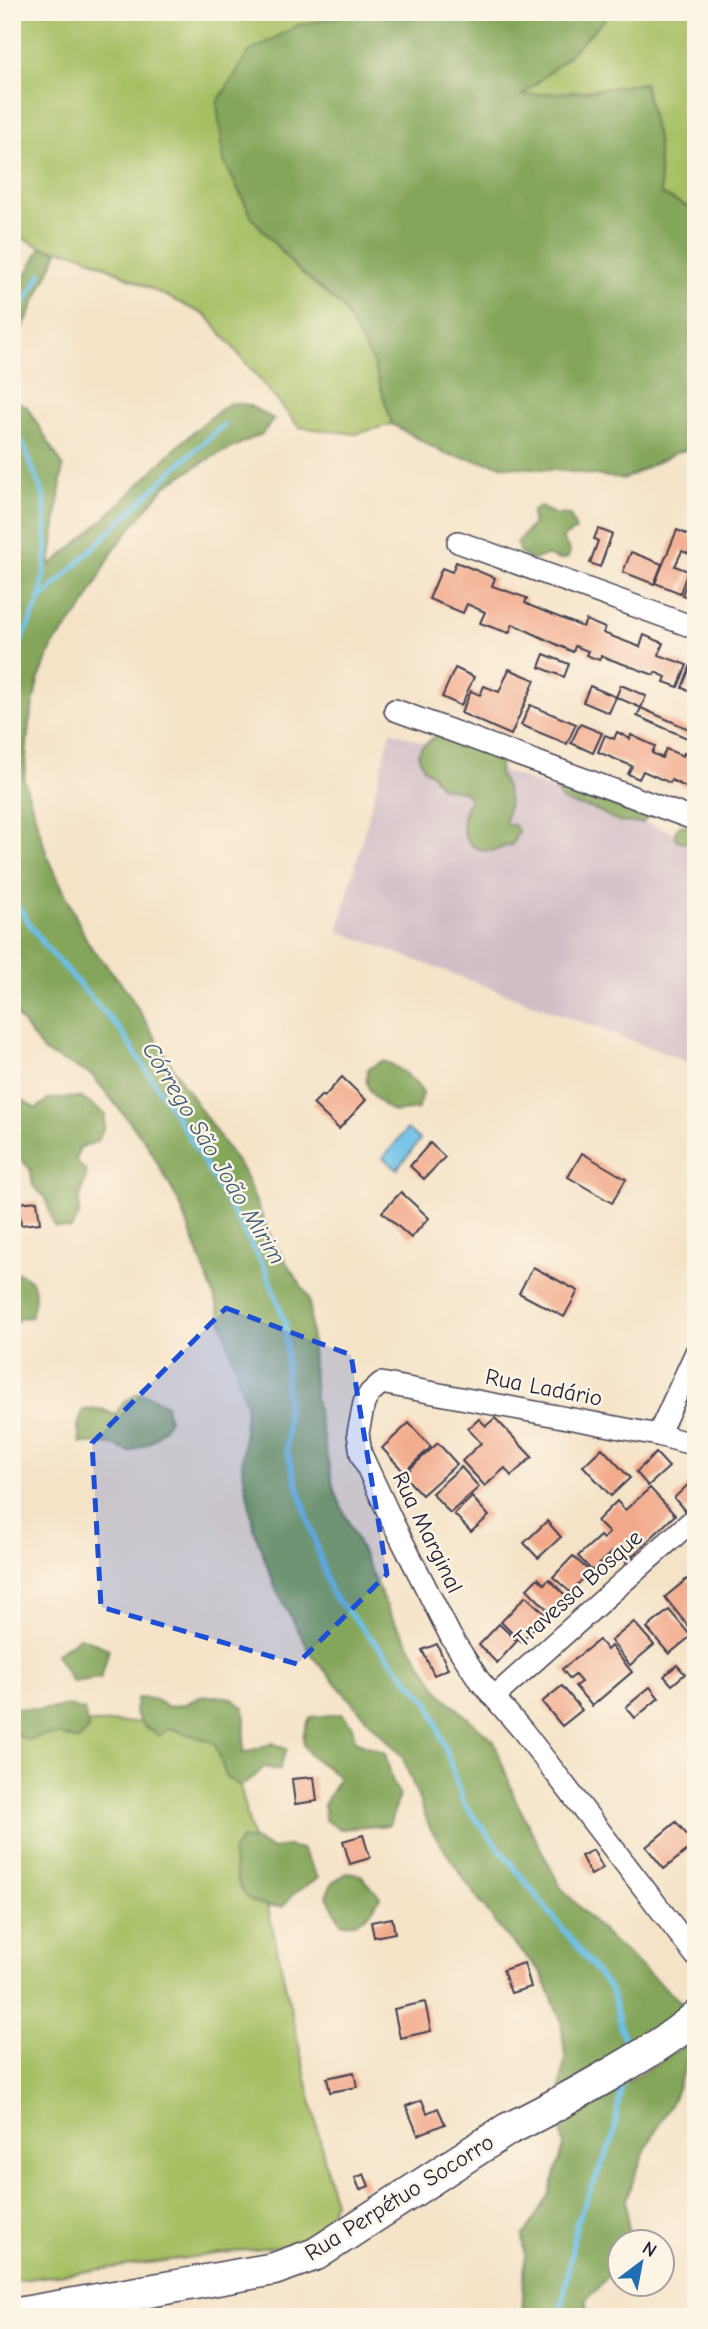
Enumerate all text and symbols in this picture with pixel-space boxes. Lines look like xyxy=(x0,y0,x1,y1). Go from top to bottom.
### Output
water label: Córrego São João Mirim xyxy=(136,1037,292,1269)
street label: Rua Ladário xyxy=(483,1363,605,1412)
street label: Rua Marginal xyxy=(387,1467,469,1597)
street label: Travessa Bosque xyxy=(509,1524,648,1653)
street label: Rua Perpétuo Socorro xyxy=(300,2128,499,2267)
north arrow xyxy=(606,2228,676,2298)
text: N xyxy=(638,2237,661,2262)

